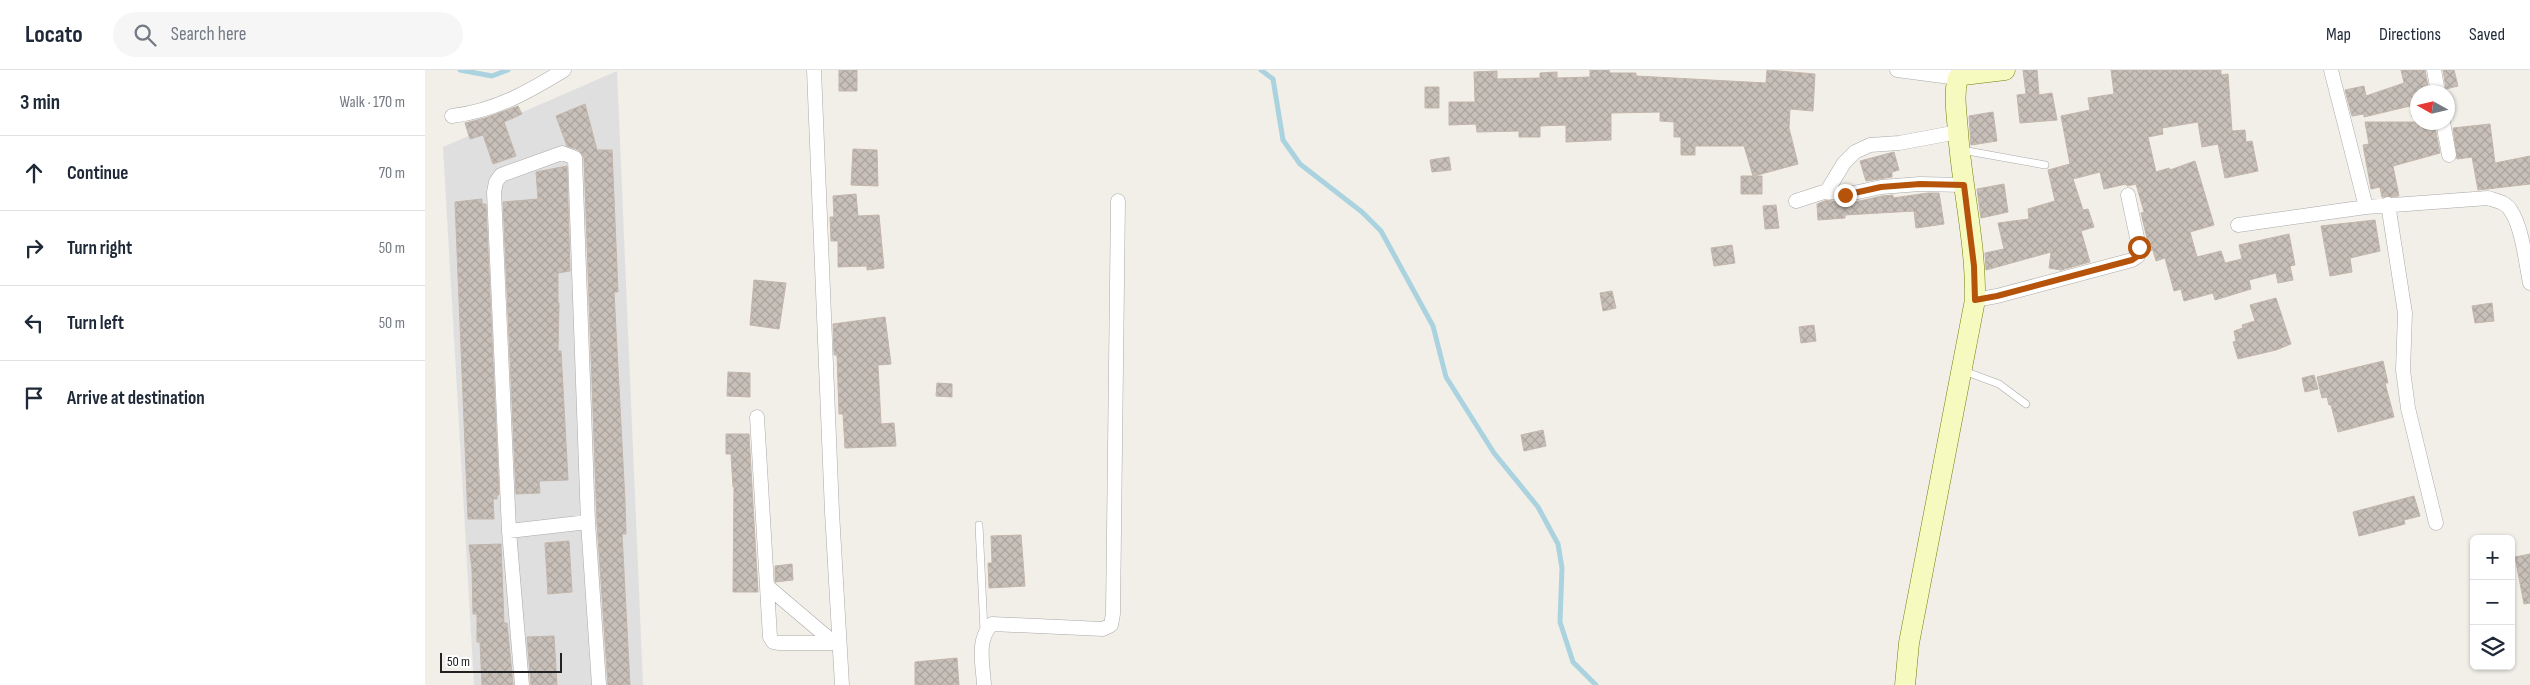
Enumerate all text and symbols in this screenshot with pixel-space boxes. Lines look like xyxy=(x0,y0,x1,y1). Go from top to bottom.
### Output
search box xyxy=(113,12,463,57)
text: Locato xyxy=(25,20,83,49)
icon: search xyxy=(131,21,159,49)
text: Search here xyxy=(171,23,246,46)
text: Map xyxy=(2326,24,2351,45)
text: Directions xyxy=(2379,24,2441,45)
text: Saved xyxy=(2469,24,2505,45)
north arrow xyxy=(2410,85,2455,130)
text: 3 min xyxy=(20,90,60,115)
text: Walk · 170 m xyxy=(340,93,405,112)
icon: ahead xyxy=(20,159,48,187)
text: Continue xyxy=(67,162,128,185)
text: 70 m xyxy=(379,164,405,183)
route end xyxy=(1834,184,1857,207)
icon: right xyxy=(20,234,48,262)
route start xyxy=(2128,236,2151,259)
text: Turn right xyxy=(67,237,132,260)
text: 50 m xyxy=(379,239,405,258)
icon: left xyxy=(20,309,48,337)
text: Turn left xyxy=(67,312,124,335)
text: 50 m xyxy=(379,314,405,333)
icon: arrive xyxy=(20,384,48,412)
text: Arrive at destination xyxy=(67,387,205,410)
map controls xyxy=(2470,535,2515,670)
button: + xyxy=(2470,535,2515,580)
button: − xyxy=(2470,580,2515,625)
button: layers xyxy=(2470,625,2515,670)
scale bar xyxy=(440,650,563,673)
text: 50 m xyxy=(447,653,470,670)

